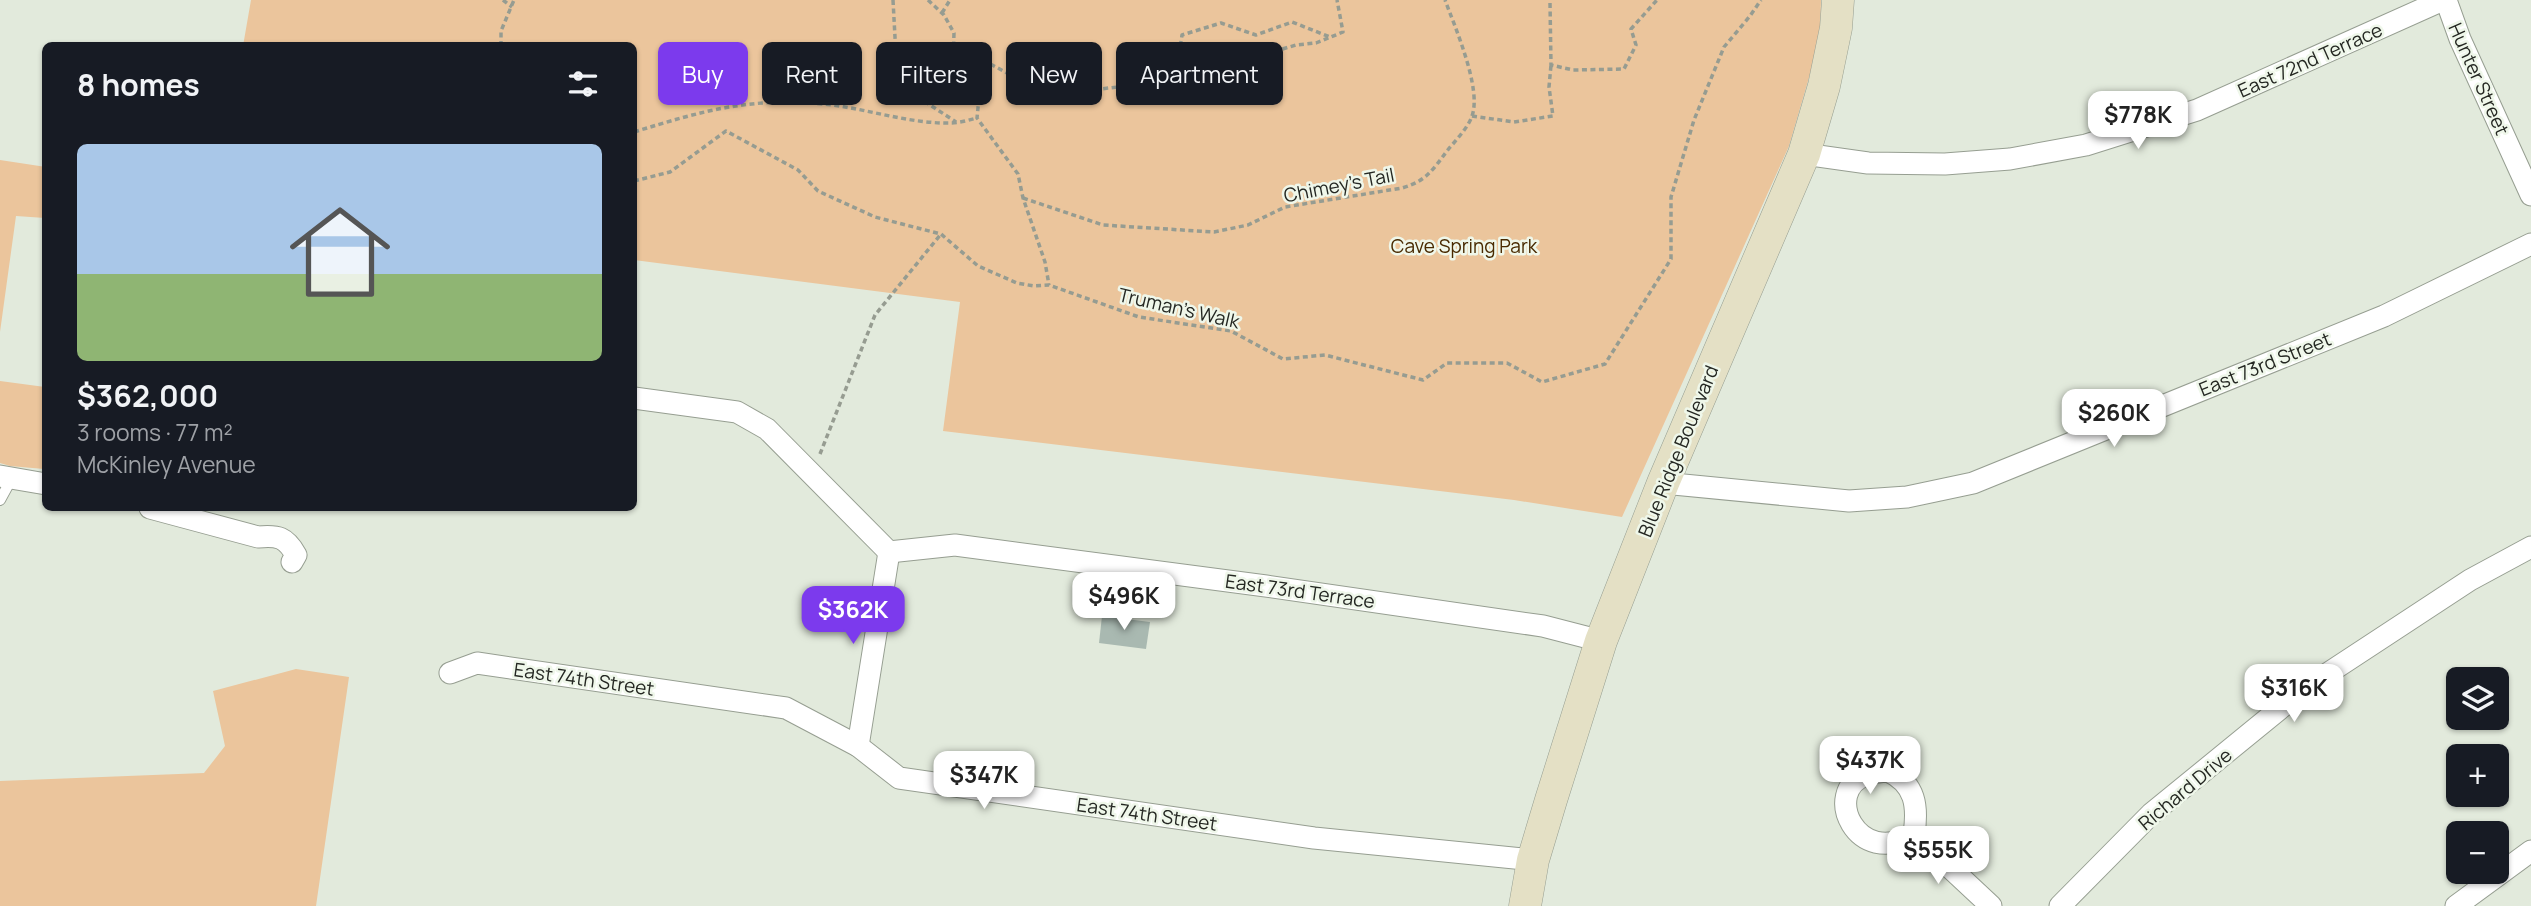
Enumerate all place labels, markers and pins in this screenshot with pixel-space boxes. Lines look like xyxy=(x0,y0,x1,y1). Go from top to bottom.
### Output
pin: $778K xyxy=(2089,92,2187,151)
pin: $260K xyxy=(2065,390,2163,449)
pin: $496K xyxy=(1075,572,1173,632)
pin: $362K xyxy=(804,586,902,646)
pin: $316K xyxy=(2245,664,2343,724)
pin: $437K xyxy=(1821,736,1919,796)
pin: $347K xyxy=(935,752,1033,811)
pin: $555K xyxy=(1889,826,1987,886)

